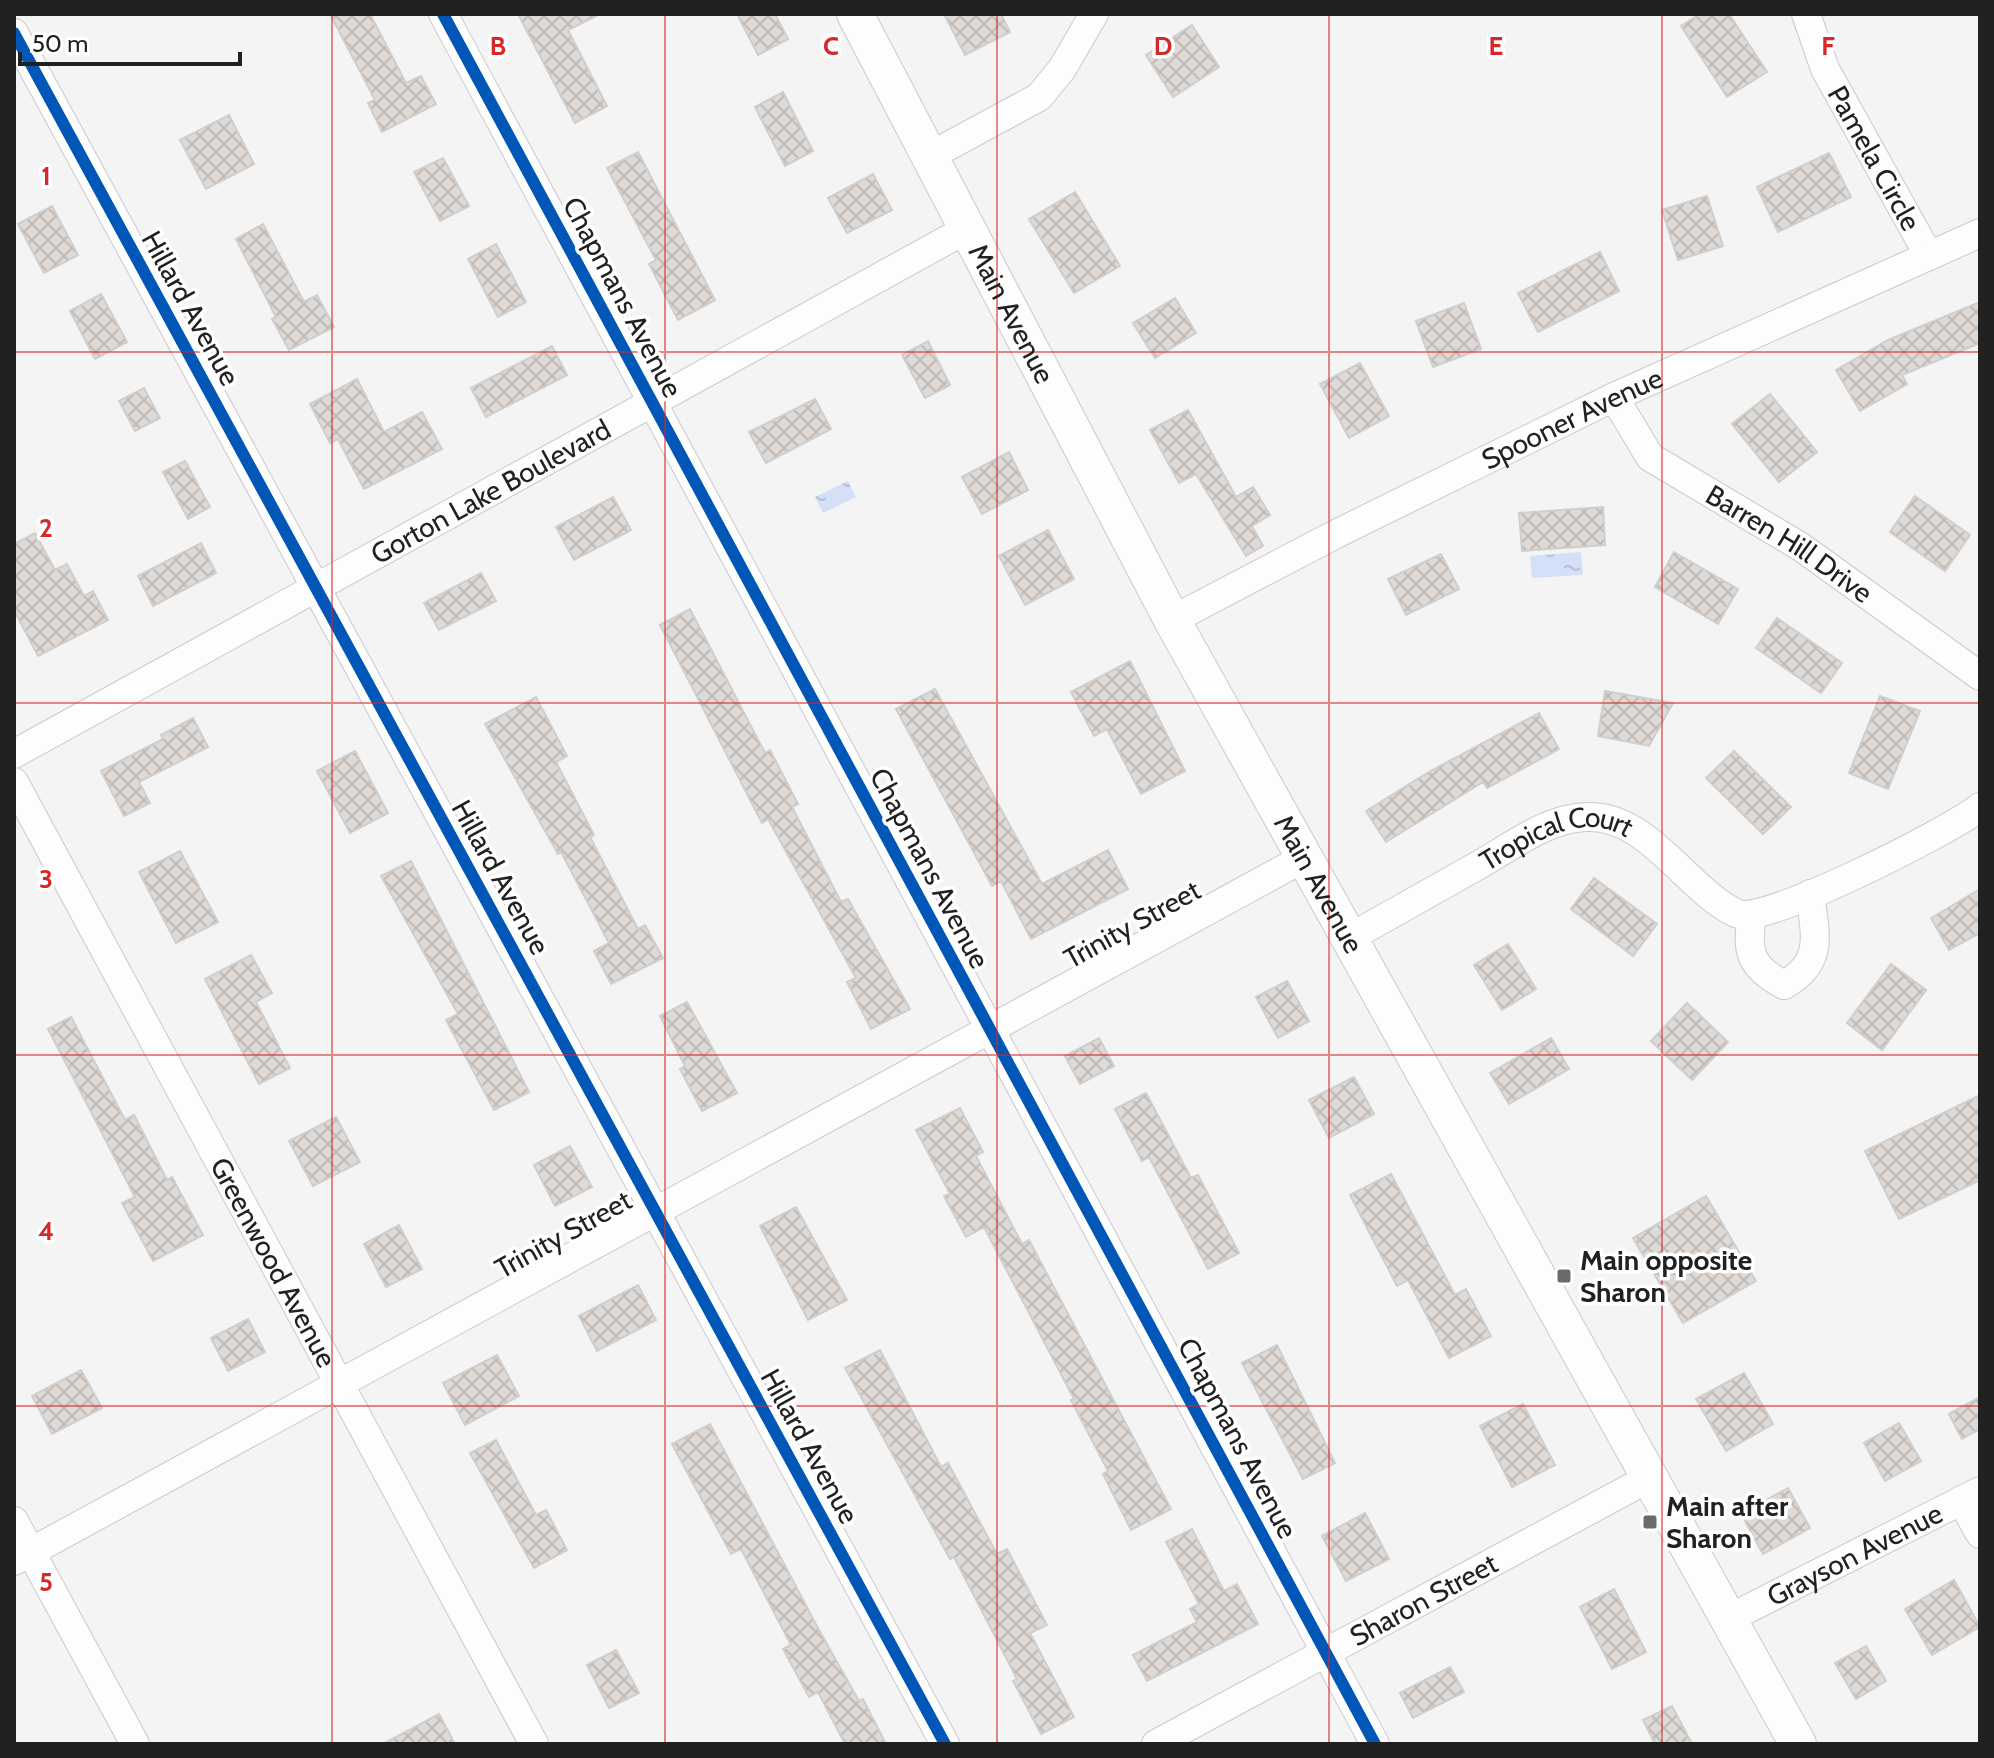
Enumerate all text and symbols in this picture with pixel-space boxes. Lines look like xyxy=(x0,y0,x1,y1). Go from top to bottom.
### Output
scale bar xyxy=(20,16,240,66)
text: 50 m xyxy=(32,29,88,58)
text: B xyxy=(490,30,506,62)
text: C xyxy=(823,30,839,62)
text: D xyxy=(1154,30,1172,62)
text: E xyxy=(1489,30,1503,62)
text: F xyxy=(1821,30,1835,62)
street label: Pamela Circle xyxy=(1821,80,1928,236)
text: 1 xyxy=(41,160,51,192)
street label: Chapmans Avenue xyxy=(556,191,690,403)
street label: Hillard Avenue xyxy=(135,225,247,391)
street label: Main Avenue xyxy=(961,238,1062,389)
street label: Spooner Avenue xyxy=(1476,361,1668,477)
street label: Gorton Lake Boulevard xyxy=(365,412,616,571)
street label: Barren Hill Drive xyxy=(1700,477,1879,610)
text: 2 xyxy=(39,512,53,544)
street label: Chapmans Avenue xyxy=(863,762,997,974)
street label: Hillard Avenue xyxy=(445,794,557,960)
street label: Tropical Court xyxy=(1473,800,1639,878)
street label: Main Avenue xyxy=(1267,809,1371,959)
text: 3 xyxy=(39,863,53,895)
street label: Trinity Street xyxy=(1058,873,1206,975)
street label: Greenwood Avenue xyxy=(203,1152,344,1373)
street label: Trinity Street xyxy=(489,1183,637,1285)
text: 4 xyxy=(38,1215,54,1247)
place label: Main opposite Sharon xyxy=(1580,1243,1752,1309)
marker: Main opposite Sharon xyxy=(1555,1267,1573,1285)
street label: Chapmans Avenue xyxy=(1171,1332,1305,1544)
street label: Hillard Avenue xyxy=(754,1363,866,1529)
place label: Main after Sharon xyxy=(1666,1489,1789,1555)
street label: Grayson Avenue xyxy=(1761,1496,1948,1613)
marker: Main after Sharon xyxy=(1641,1513,1659,1531)
street label: Sharon Street xyxy=(1344,1546,1503,1653)
text: 5 xyxy=(39,1566,53,1598)

